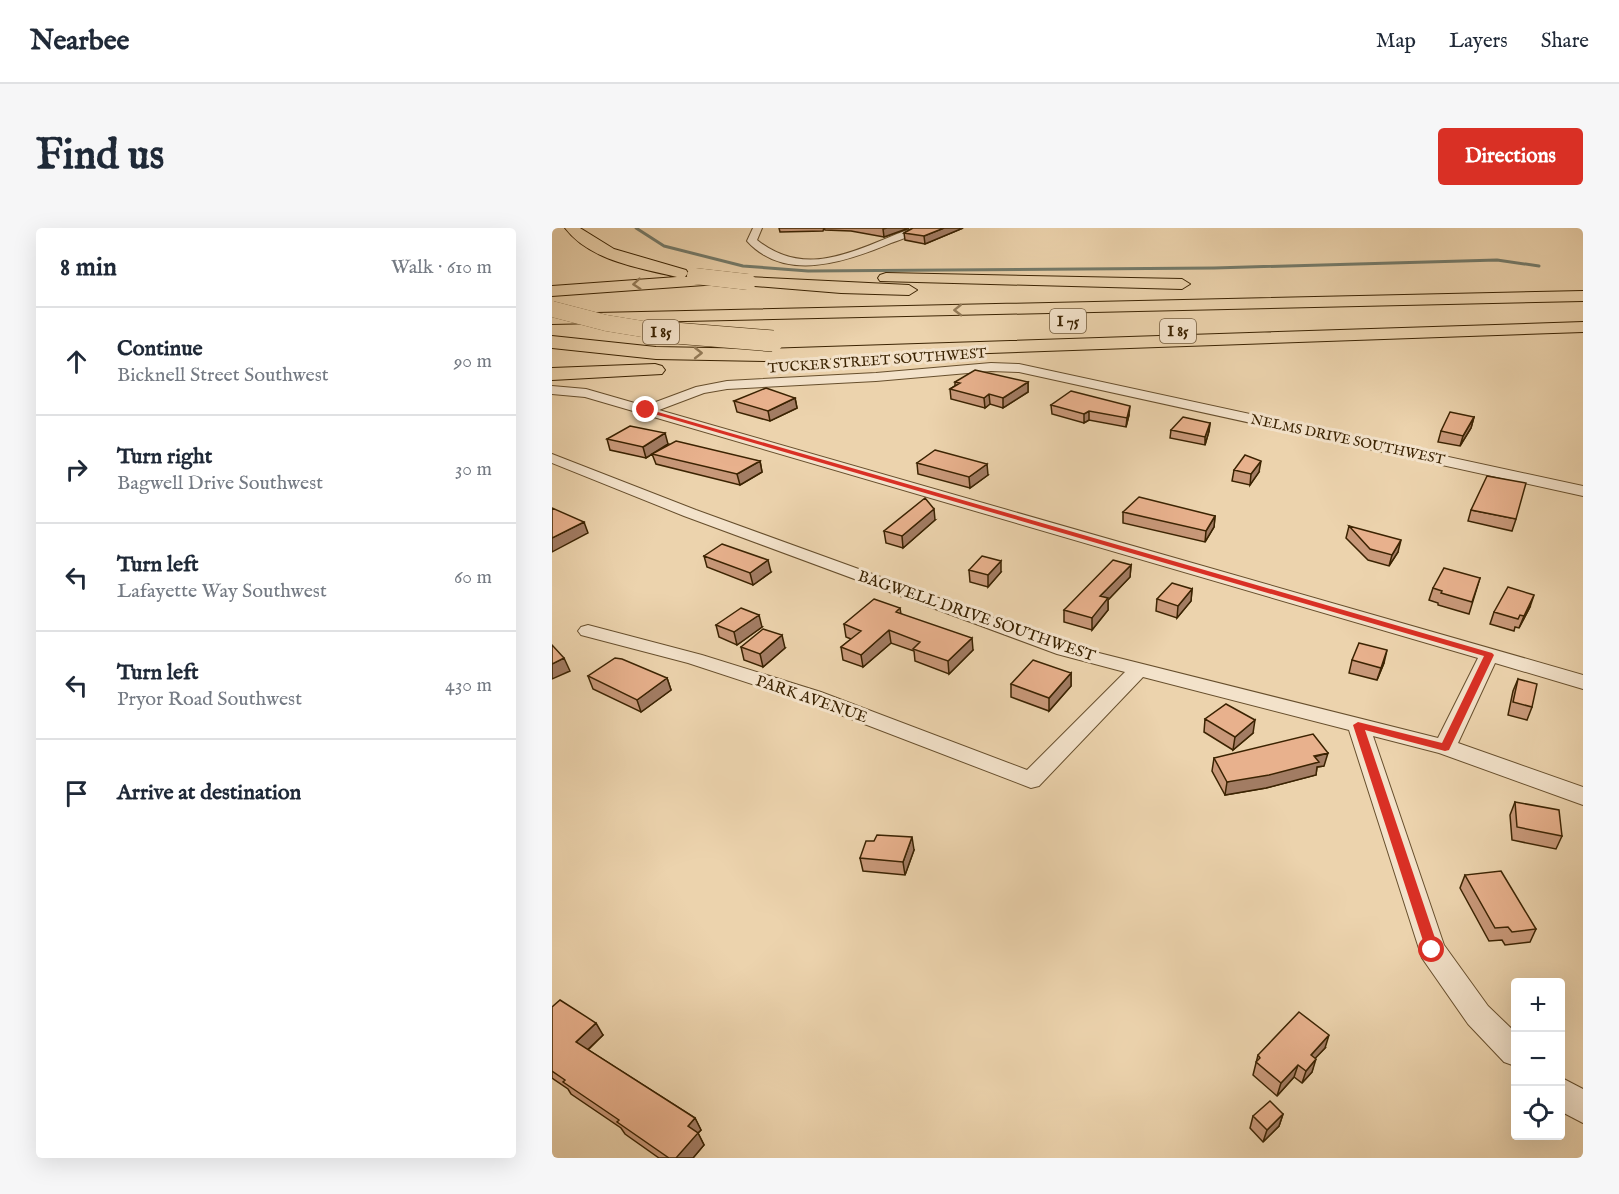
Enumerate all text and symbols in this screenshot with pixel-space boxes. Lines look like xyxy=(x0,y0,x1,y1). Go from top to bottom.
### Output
text: Nearbee xyxy=(30,24,129,59)
text: Map xyxy=(1376,28,1416,55)
text: Layers xyxy=(1449,28,1508,55)
text: Share xyxy=(1541,28,1589,55)
button: Directions xyxy=(1438,128,1583,185)
text: Find us xyxy=(36,130,164,183)
text: 8 min xyxy=(60,251,117,284)
text: Walk · 610 m xyxy=(391,255,492,280)
one-way arrow xyxy=(632,277,641,290)
one-way arrow xyxy=(953,304,962,316)
road number: I 75 xyxy=(1050,309,1086,333)
road number: I 85 xyxy=(1160,319,1196,343)
road number: I 85 xyxy=(643,320,679,344)
text: Continue xyxy=(117,335,203,363)
street label: TUCKER STREET SOUTHWEST xyxy=(767,344,988,378)
icon: ahead xyxy=(60,345,93,378)
one-way arrow xyxy=(693,347,702,359)
text: 90 m xyxy=(454,349,492,374)
text: Bicknell Street Southwest xyxy=(117,363,329,388)
route end xyxy=(632,396,658,422)
street label: NELMS DRIVE SOUTHWEST xyxy=(1249,411,1447,470)
text: Turn right xyxy=(117,443,212,471)
icon: right xyxy=(60,453,93,486)
text: 30 m xyxy=(455,457,492,482)
text: Bagwell Drive Southwest xyxy=(117,471,323,496)
text: Turn left xyxy=(117,551,199,579)
icon: left xyxy=(60,561,93,594)
text: 60 m xyxy=(454,565,492,590)
street label: BAGWELL DRIVE SOUTHWEST xyxy=(855,567,1098,667)
text: Lafayette Way Southwest xyxy=(117,579,327,604)
text: Turn left xyxy=(117,659,199,687)
icon: left xyxy=(60,669,93,702)
street label: PARK AVENUE xyxy=(753,671,870,728)
text: 430 m xyxy=(445,673,492,698)
text: Pryor Road Southwest xyxy=(117,687,302,712)
icon: arrive xyxy=(60,777,93,810)
text: Arrive at destination xyxy=(117,779,301,807)
route start xyxy=(1418,936,1444,962)
map controls xyxy=(1511,978,1565,1140)
button: + xyxy=(1511,978,1565,1032)
button: − xyxy=(1511,1032,1565,1086)
button: locate xyxy=(1511,1086,1565,1140)

